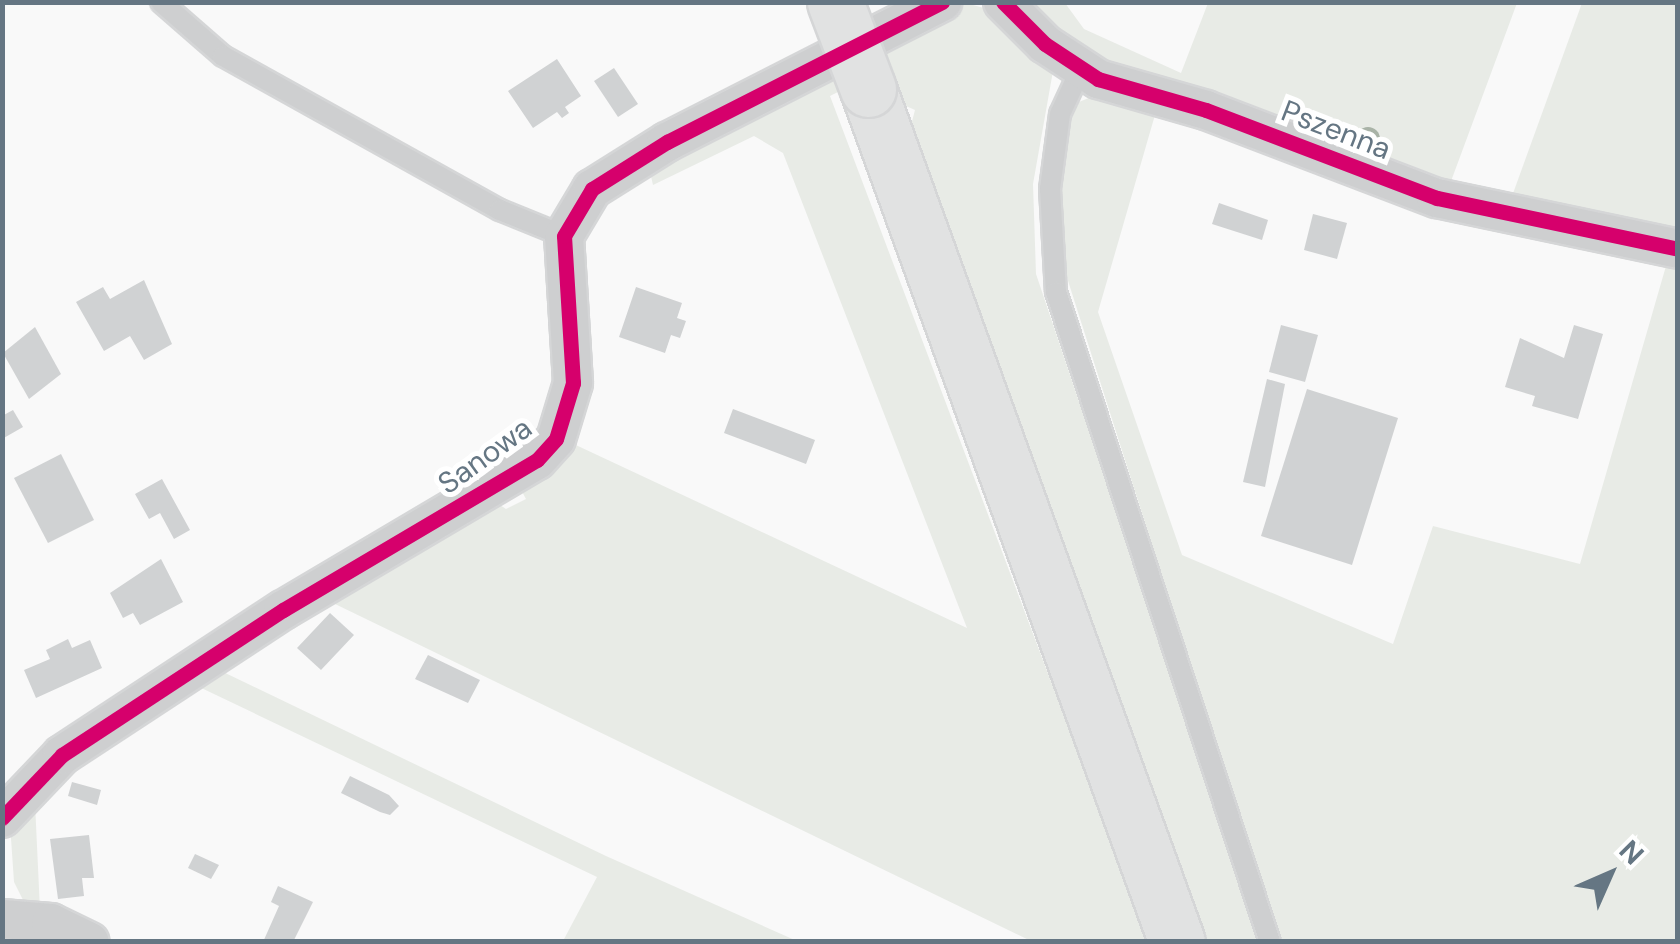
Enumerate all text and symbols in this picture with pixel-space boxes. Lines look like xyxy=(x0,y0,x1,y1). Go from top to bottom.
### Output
street label: Pszenna xyxy=(1276,93,1396,167)
street label: Sanowa xyxy=(431,410,539,502)
north arrow xyxy=(1560,824,1660,924)
text: N xyxy=(1611,832,1652,873)

